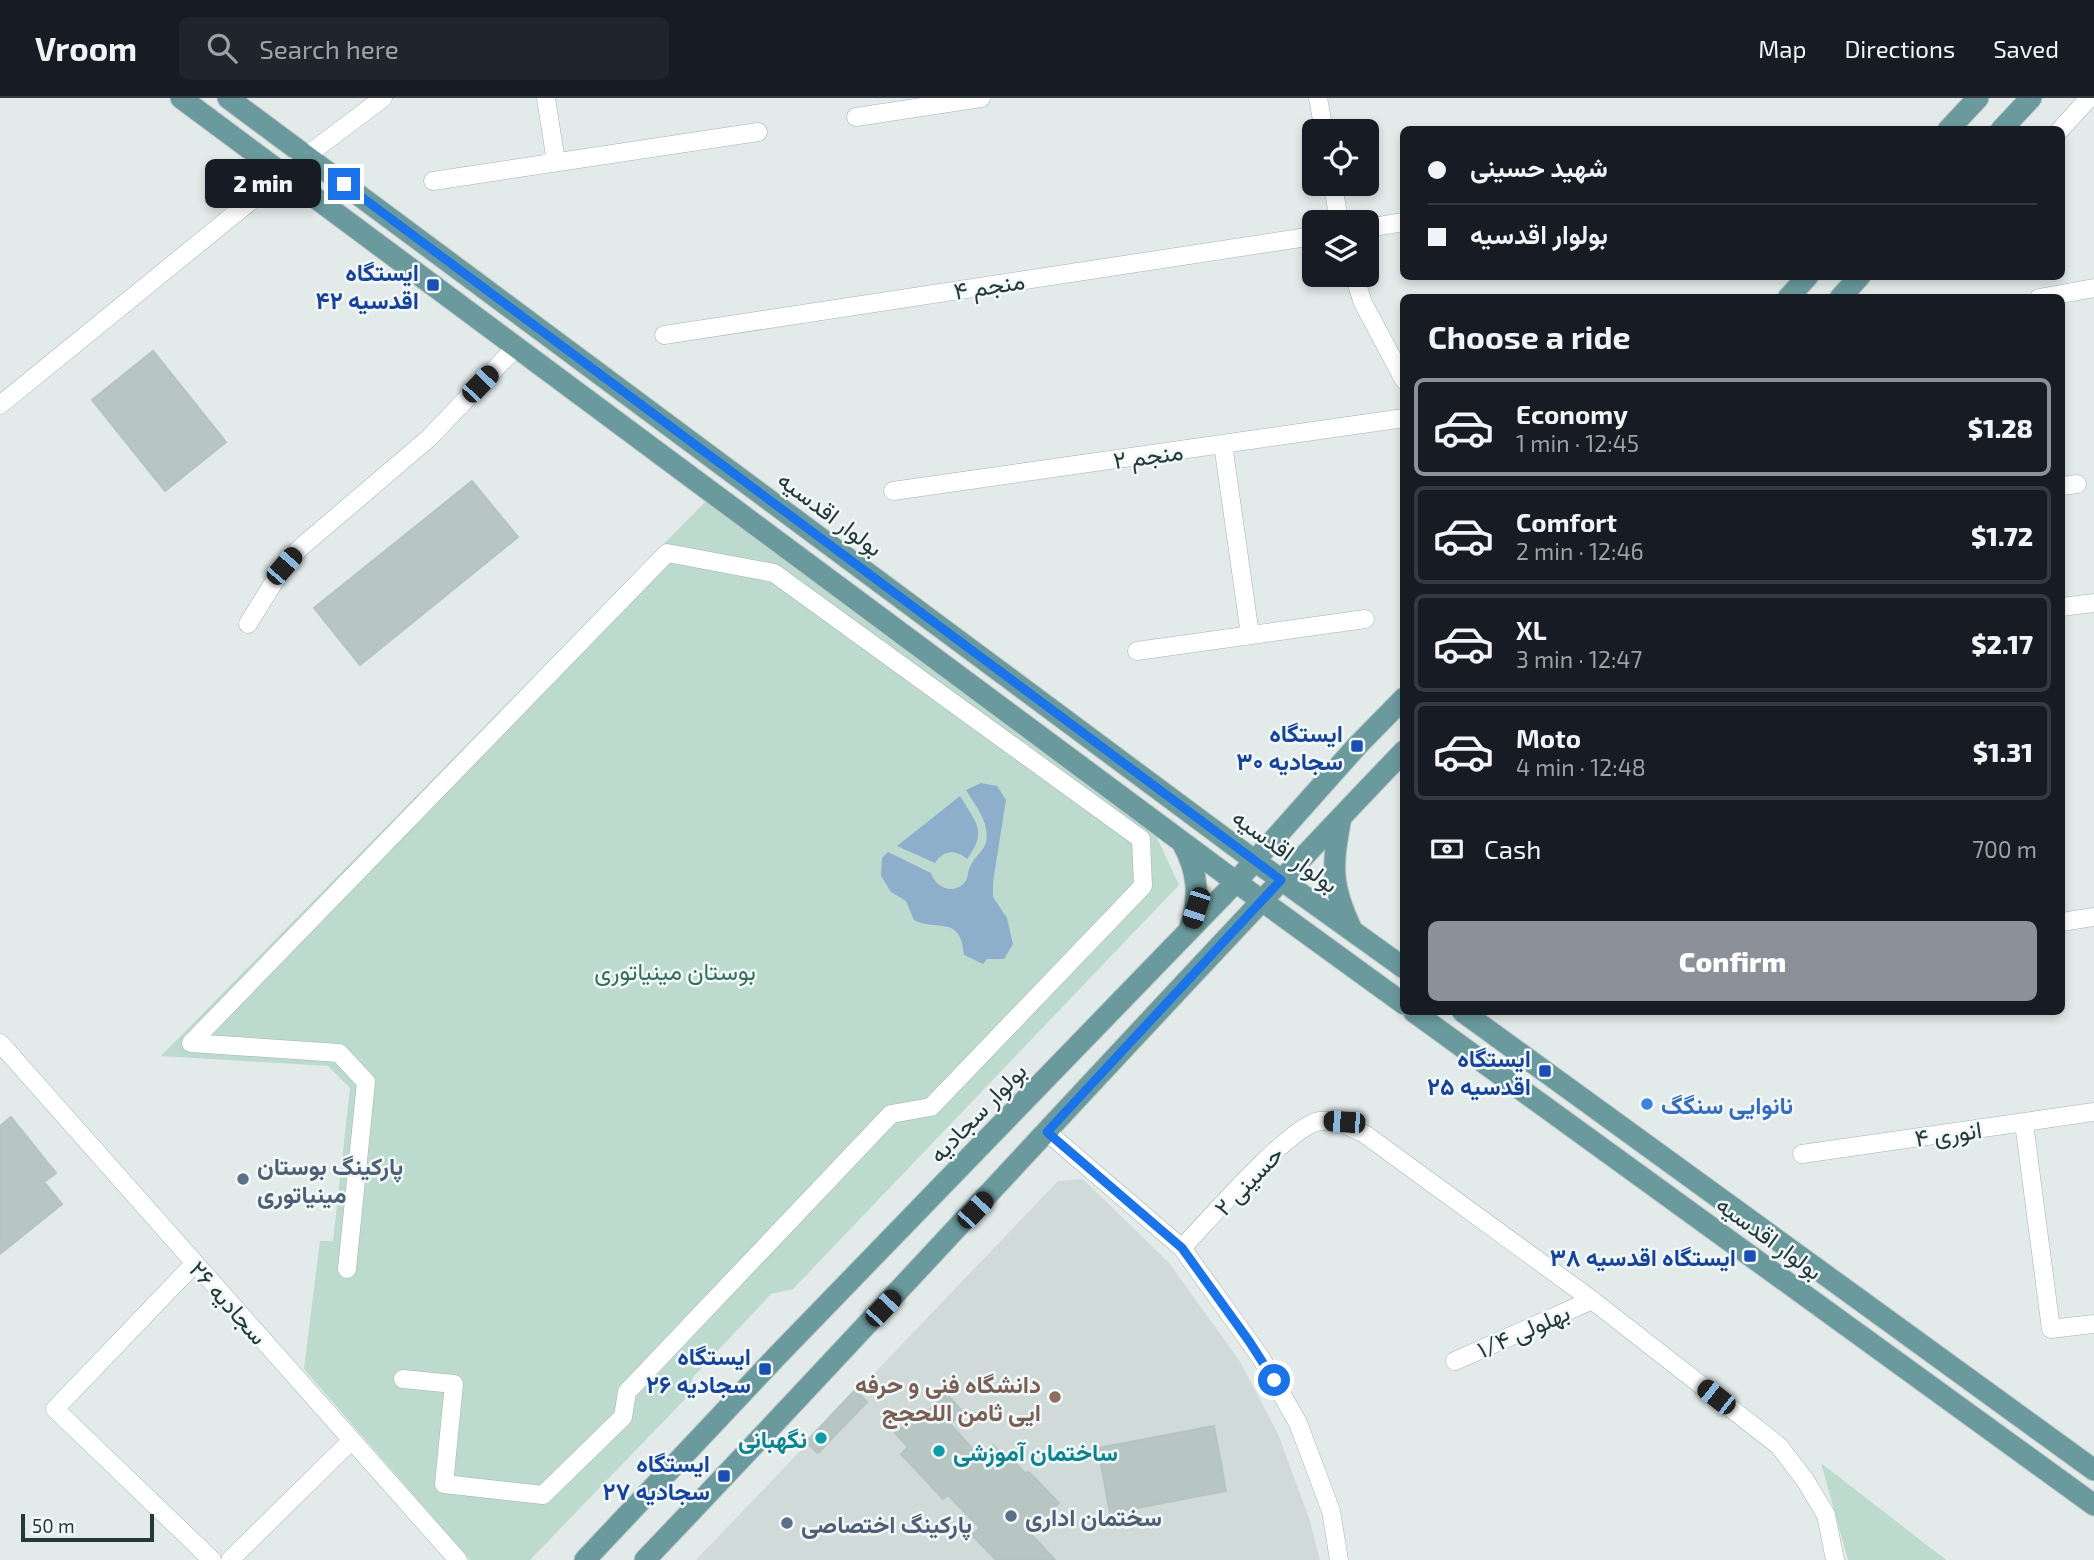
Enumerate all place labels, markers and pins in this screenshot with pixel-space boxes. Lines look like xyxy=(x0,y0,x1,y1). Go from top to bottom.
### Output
place label: ایستگاه اقدسیه ۴۲ xyxy=(316,257,419,315)
marker: ایستگاه اقدسیه ۴۲ xyxy=(425,277,441,293)
place label: ایستگاه سجادیه ۳۰ xyxy=(1236,718,1343,776)
marker: ایستگاه سجادیه ۳۰ xyxy=(1349,738,1365,754)
place label: ایستگاه اقدسیه ۲۵ xyxy=(1427,1043,1531,1101)
marker: ایستگاه اقدسیه ۲۵ xyxy=(1537,1063,1553,1079)
place label: نانوایی سنگگ xyxy=(1661,1090,1793,1121)
marker: نانوایی سنگگ xyxy=(1639,1096,1655,1112)
place label: پارکینگ بوستان مینیاتوری xyxy=(257,1151,403,1210)
marker: پارکینگ بوستان مینیاتوری xyxy=(235,1171,251,1187)
place label: ایستگاه اقدسیه ۳۸ xyxy=(1550,1242,1736,1272)
marker: ایستگاه اقدسیه ۳۸ xyxy=(1742,1248,1758,1264)
place label: ایستگاه سجادیه ۲۶ xyxy=(646,1341,751,1399)
marker: ایستگاه سجادیه ۲۶ xyxy=(757,1361,773,1377)
place label: دانشگاه فنی و حرفه ایی ثامن اللحجج xyxy=(855,1369,1041,1430)
marker: دانشگاه فنی و حرفه ایی ثامن اللحجج xyxy=(1047,1389,1063,1405)
place label: نگهبانی xyxy=(738,1424,807,1455)
marker: نگهبانی xyxy=(813,1430,829,1446)
place label: ساختمان آموزشی xyxy=(953,1437,1118,1468)
marker: ساختمان آموزشی xyxy=(931,1443,947,1459)
place label: ایستگاه سجادیه ۲۷ xyxy=(603,1448,710,1506)
marker: ایستگاه سجادیه ۲۷ xyxy=(716,1468,732,1484)
place label: سختمان اداری xyxy=(1025,1502,1162,1533)
marker: سختمان اداری xyxy=(1003,1508,1019,1524)
place label: پارکینگ اختصاصی xyxy=(801,1509,972,1541)
marker: پارکینگ اختصاصی xyxy=(779,1515,795,1531)

